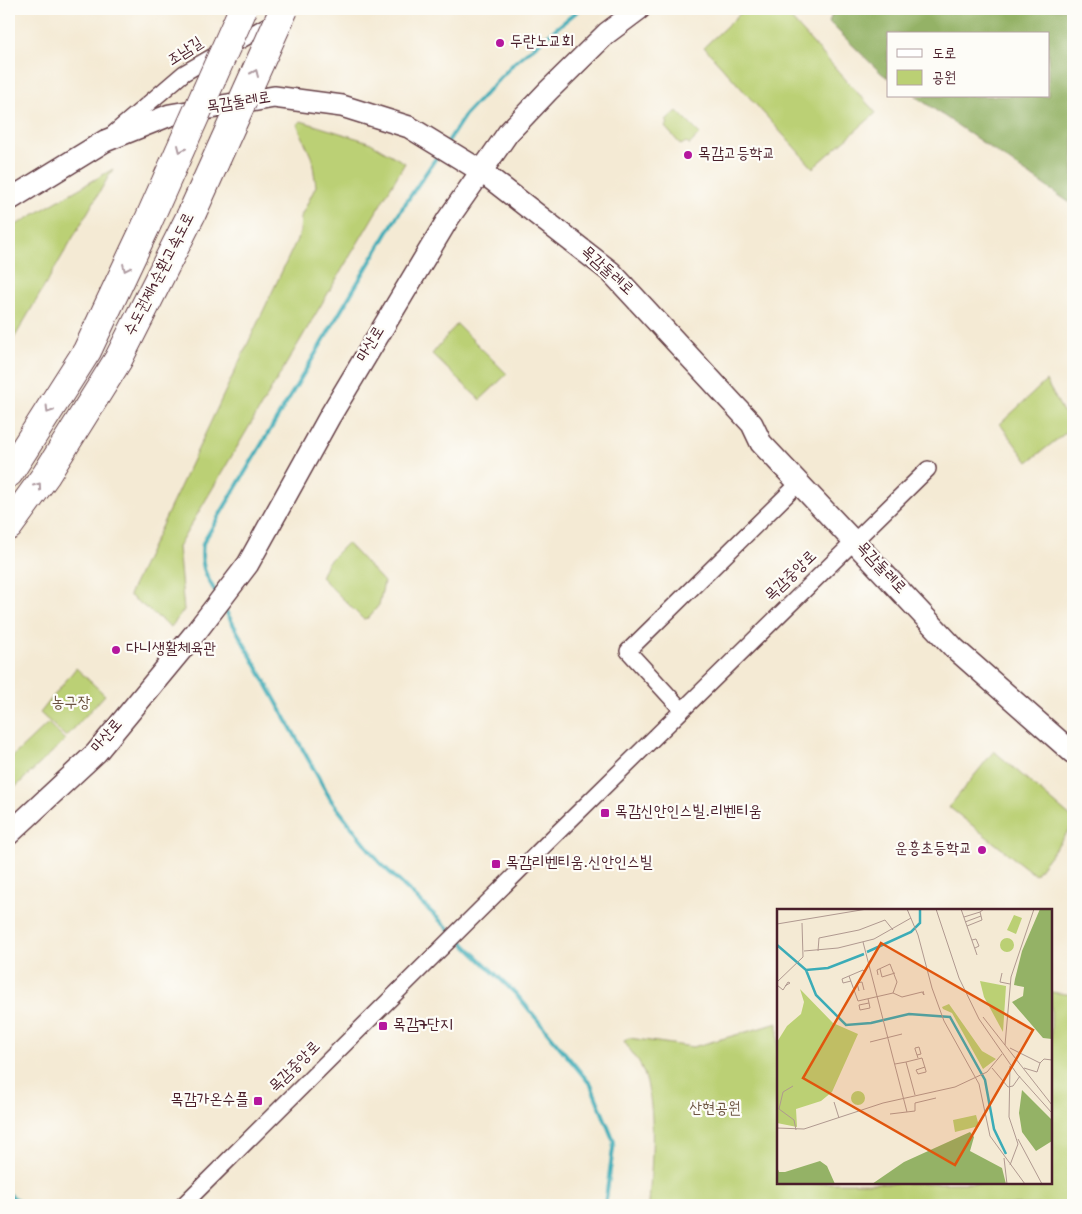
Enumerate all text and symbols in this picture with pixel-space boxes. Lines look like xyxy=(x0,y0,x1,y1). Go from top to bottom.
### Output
legend xyxy=(887,32,1050,98)
street label: 조남길 xyxy=(165,34,207,71)
place label: 두란노교회 xyxy=(510,34,574,53)
marker: 두란노교회 xyxy=(494,37,506,49)
text: 도로 xyxy=(932,46,956,64)
one-way arrow xyxy=(249,69,260,78)
text: 공원 xyxy=(932,70,956,88)
street label: 목감둘레로 xyxy=(206,90,272,118)
one-way arrow xyxy=(176,144,187,153)
place label: 목감고등학교 xyxy=(698,146,775,165)
marker: 목감고등학교 xyxy=(682,149,694,161)
street label: 수도권제1순환고속도로 xyxy=(121,210,200,340)
street label: 목감둘레로 xyxy=(576,243,636,301)
one-way arrow xyxy=(122,262,132,271)
street label: 마산로 xyxy=(354,324,390,366)
one-way arrow xyxy=(46,405,55,414)
one-way arrow xyxy=(32,483,40,492)
street label: 목감둘레로 xyxy=(851,539,909,599)
street label: 목감중앙로 xyxy=(762,548,822,606)
place label: 다니생활체육관 xyxy=(126,640,216,660)
marker: 다니생활체육관 xyxy=(110,644,122,656)
park label: 농구장 xyxy=(52,695,90,714)
street label: 마산로 xyxy=(88,716,128,758)
place label: 목감신안인스빌.리벤티움 xyxy=(615,804,762,823)
marker: 목감신안인스빌.리벤티움 xyxy=(599,807,611,819)
place label: 운흥초등학교 xyxy=(895,840,972,860)
marker: 운흥초등학교 xyxy=(976,844,988,856)
place label: 목감리벤티움.신안인스빌 xyxy=(506,855,653,874)
marker: 목감리벤티움.신안인스빌 xyxy=(490,858,502,870)
inset map xyxy=(777,909,1052,1184)
place label: 목감7단지 xyxy=(393,1017,453,1036)
marker: 목감7단지 xyxy=(377,1020,389,1032)
street label: 목감중앙로 xyxy=(267,1039,325,1097)
place label: 목감가온수플 xyxy=(171,1092,248,1111)
marker: 목감가온수플 xyxy=(252,1095,264,1107)
park label: 산현공원 xyxy=(689,1101,741,1120)

